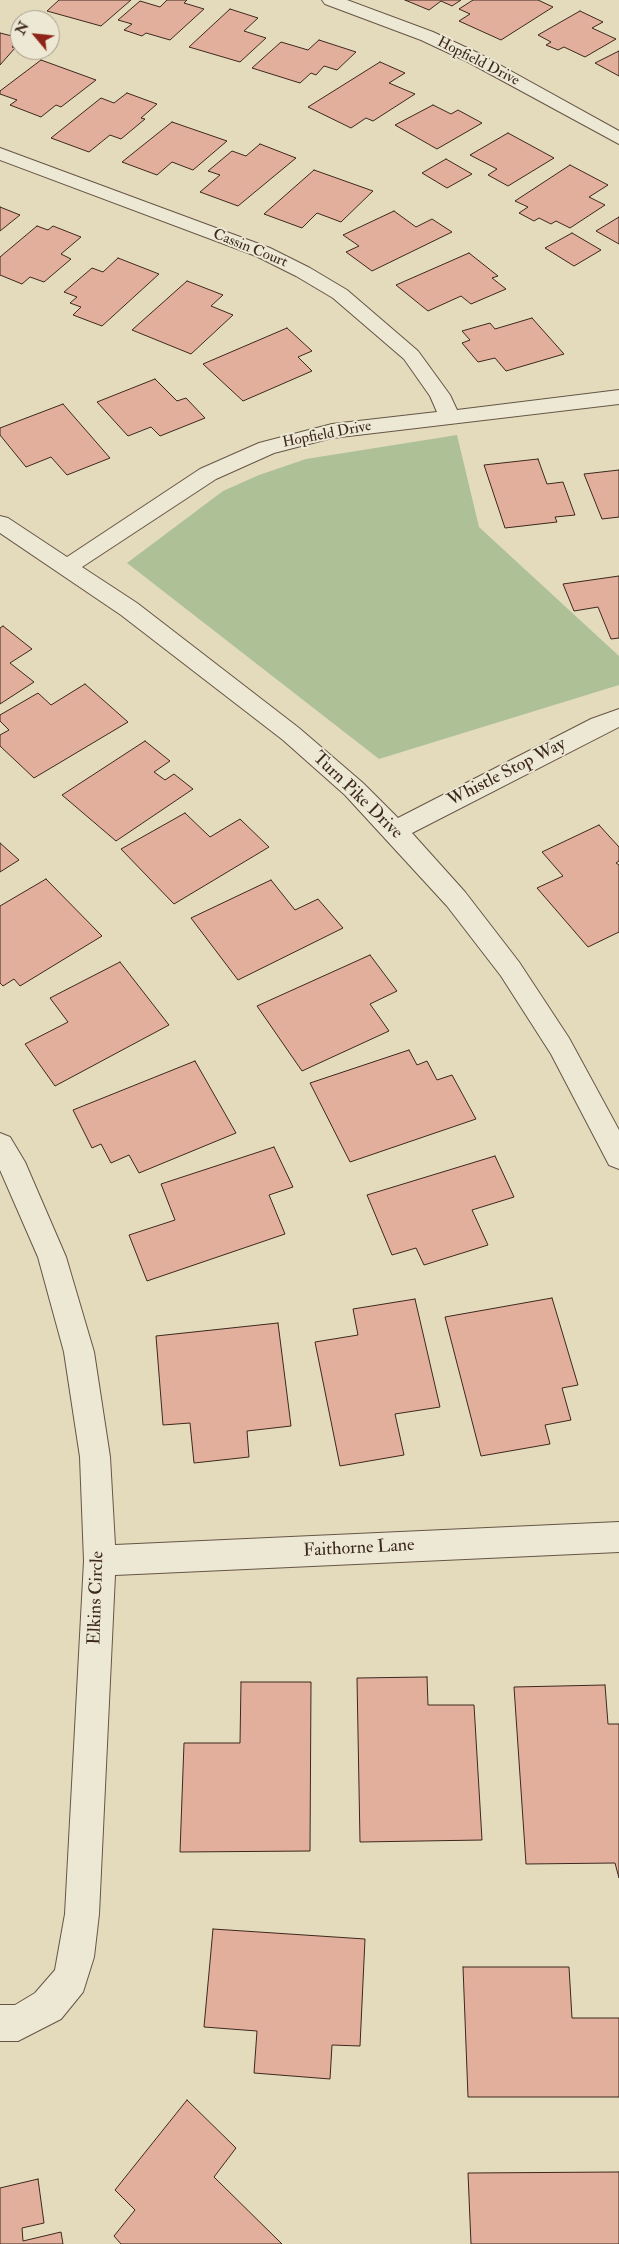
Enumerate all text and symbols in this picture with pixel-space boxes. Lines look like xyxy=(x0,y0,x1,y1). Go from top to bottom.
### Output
north arrow xyxy=(10,10,60,60)
text: N xyxy=(12,19,33,38)
street label: Hopfield Drive xyxy=(434,34,522,90)
street label: Cassin Court xyxy=(210,226,290,272)
street label: Hopfield Drive xyxy=(281,418,373,452)
street label: Whistle Stop Way xyxy=(444,734,570,812)
street label: Turn Pike Drive xyxy=(308,748,406,844)
street label: Faithorne Lane xyxy=(303,1535,415,1563)
street label: Elkins Circle xyxy=(85,1551,109,1645)

